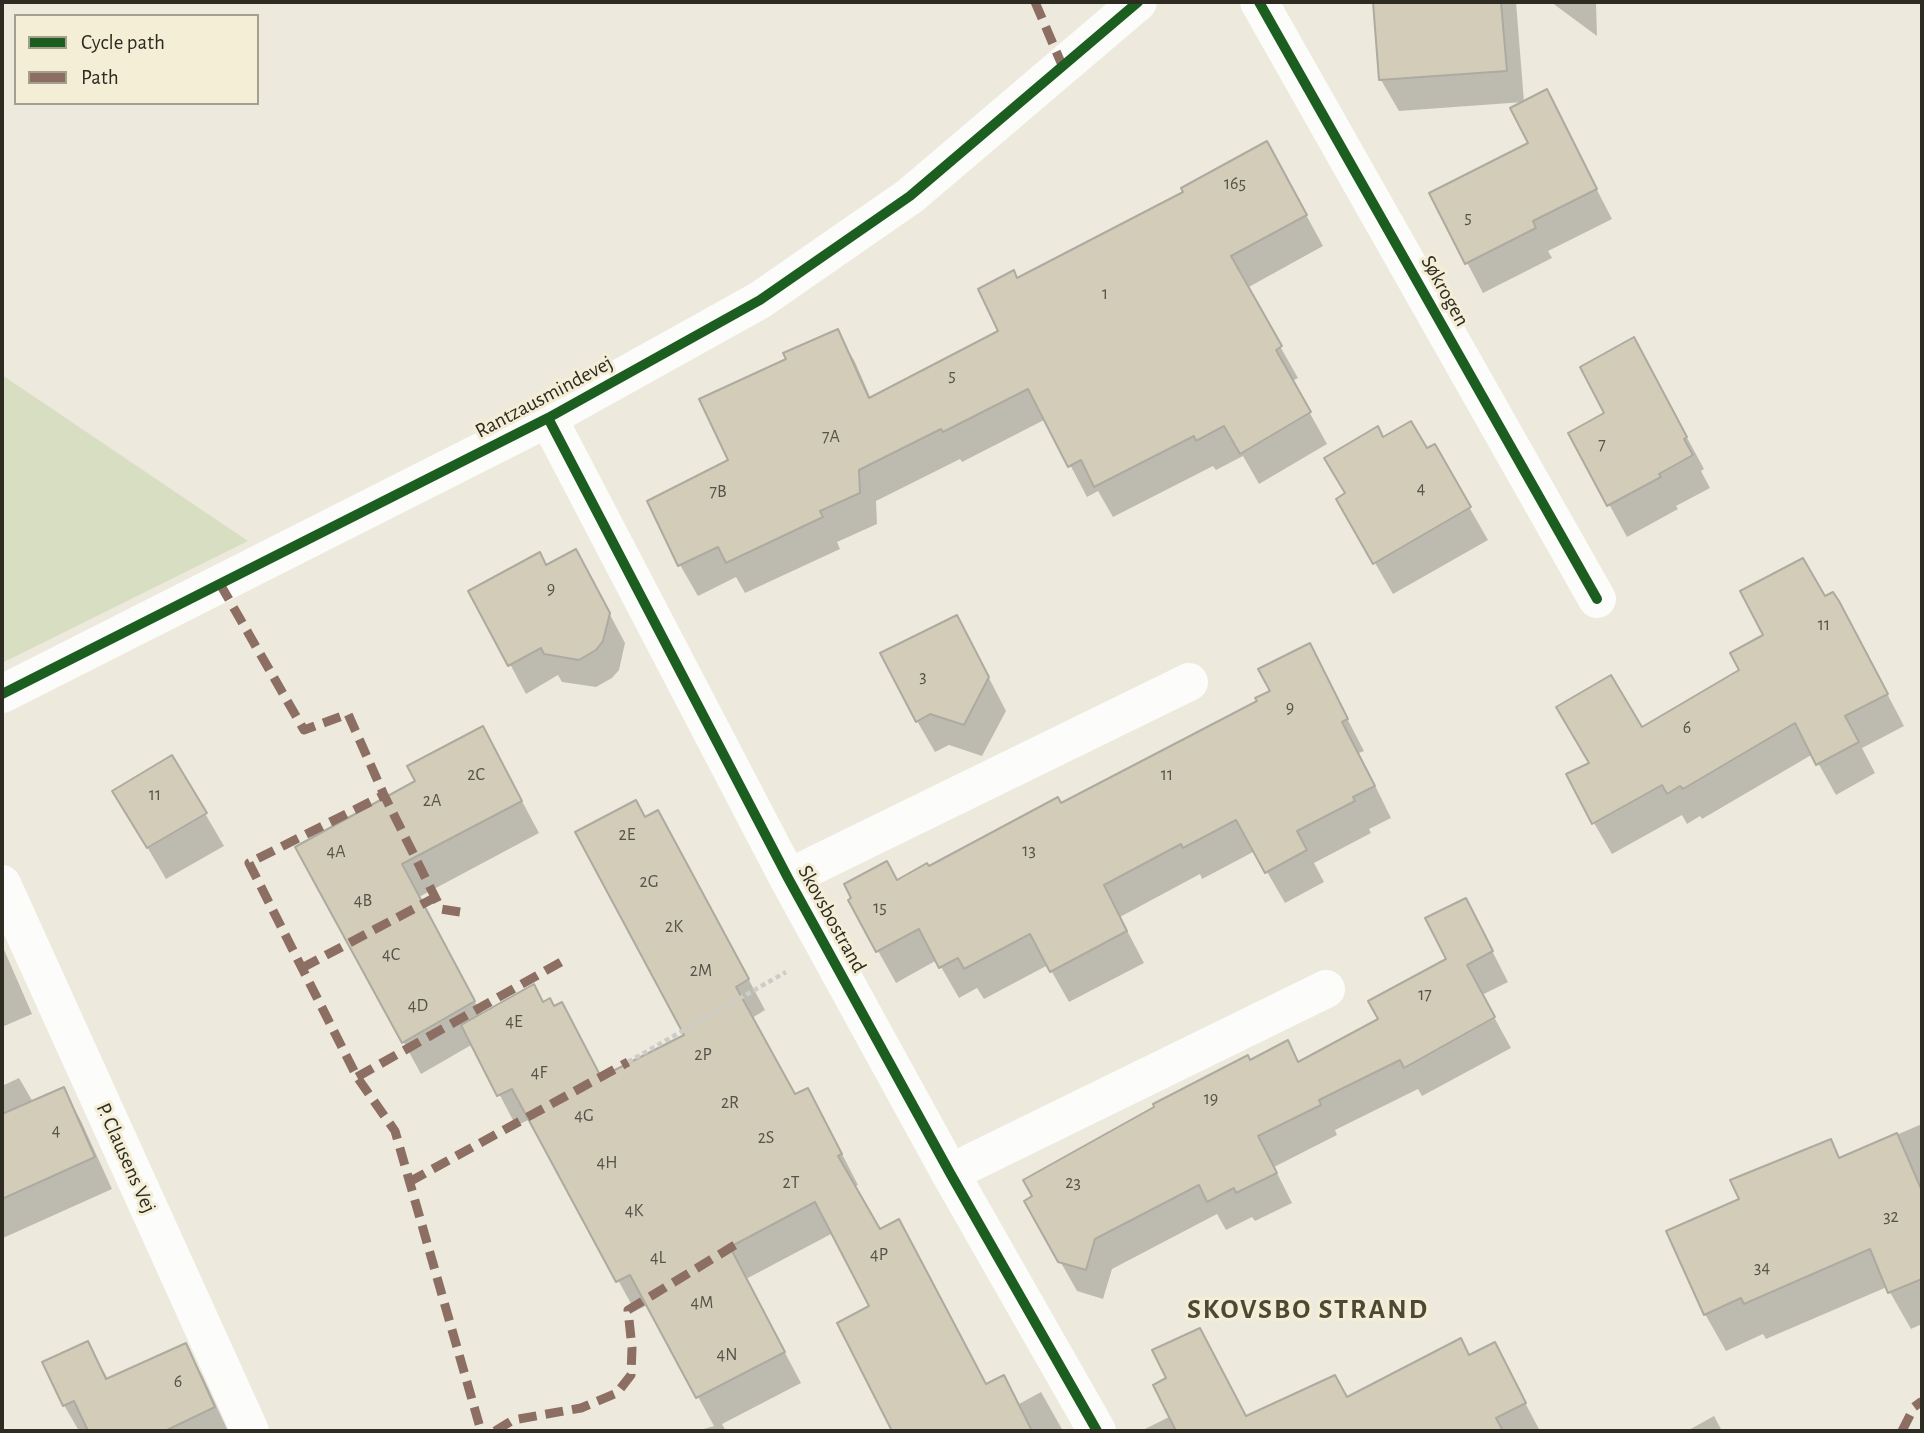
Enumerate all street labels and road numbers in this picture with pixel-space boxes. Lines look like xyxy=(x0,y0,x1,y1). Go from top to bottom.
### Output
street label: Søkrogen xyxy=(1415,251,1475,331)
street label: Rantzausmindevej xyxy=(471,350,617,444)
street label: Skovsbostrand xyxy=(792,861,872,977)
street label: P. Clausens Vej xyxy=(91,1099,161,1217)

